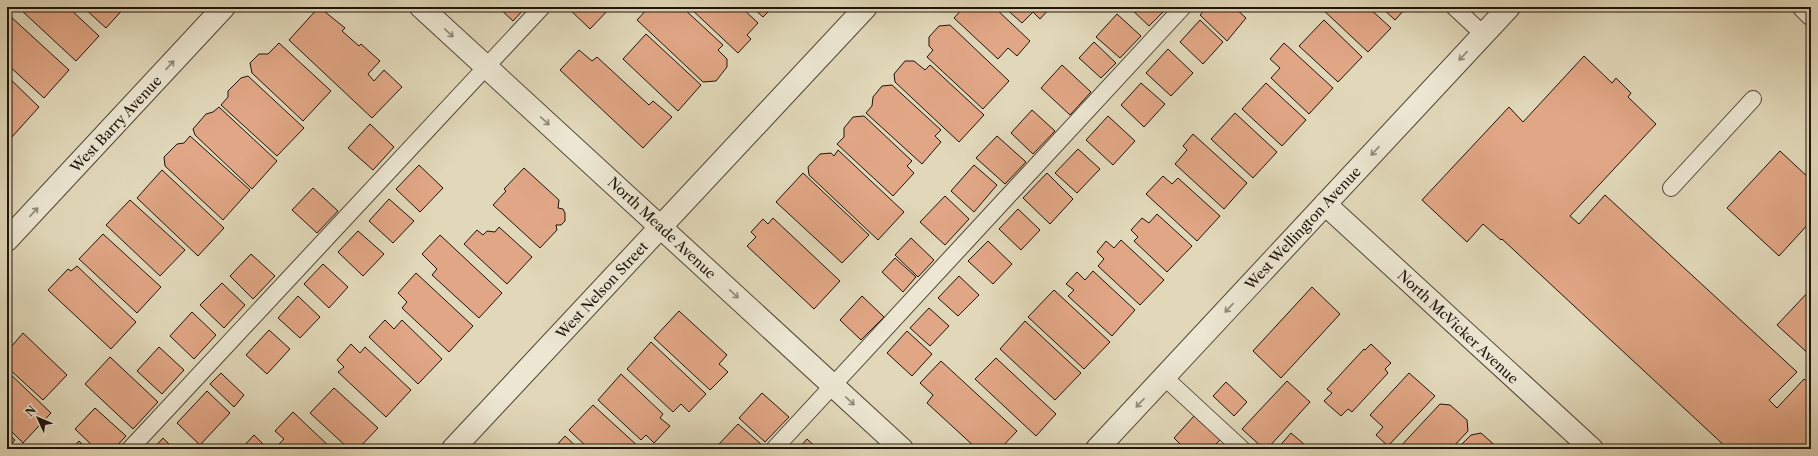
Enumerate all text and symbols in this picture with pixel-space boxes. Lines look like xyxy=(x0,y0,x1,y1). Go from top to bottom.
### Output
one-way arrow xyxy=(444,29,455,38)
one-way arrow xyxy=(1458,51,1468,61)
one-way arrow xyxy=(165,61,174,71)
street label: West Barry Avenue xyxy=(66,72,166,177)
one-way arrow xyxy=(540,117,550,126)
one-way arrow xyxy=(1370,146,1379,156)
street label: West Wellington Avenue xyxy=(1240,162,1365,294)
street label: North Meade Avenue xyxy=(604,173,720,283)
one-way arrow xyxy=(29,207,38,217)
street label: West Nelson Street xyxy=(552,237,652,343)
street label: North McVicker Avenue xyxy=(1394,266,1522,388)
one-way arrow xyxy=(729,290,739,299)
one-way arrow xyxy=(1224,303,1234,313)
one-way arrow xyxy=(845,397,855,406)
north arrow xyxy=(18,398,58,438)
one-way arrow xyxy=(1135,398,1145,408)
text: N xyxy=(22,402,39,419)

